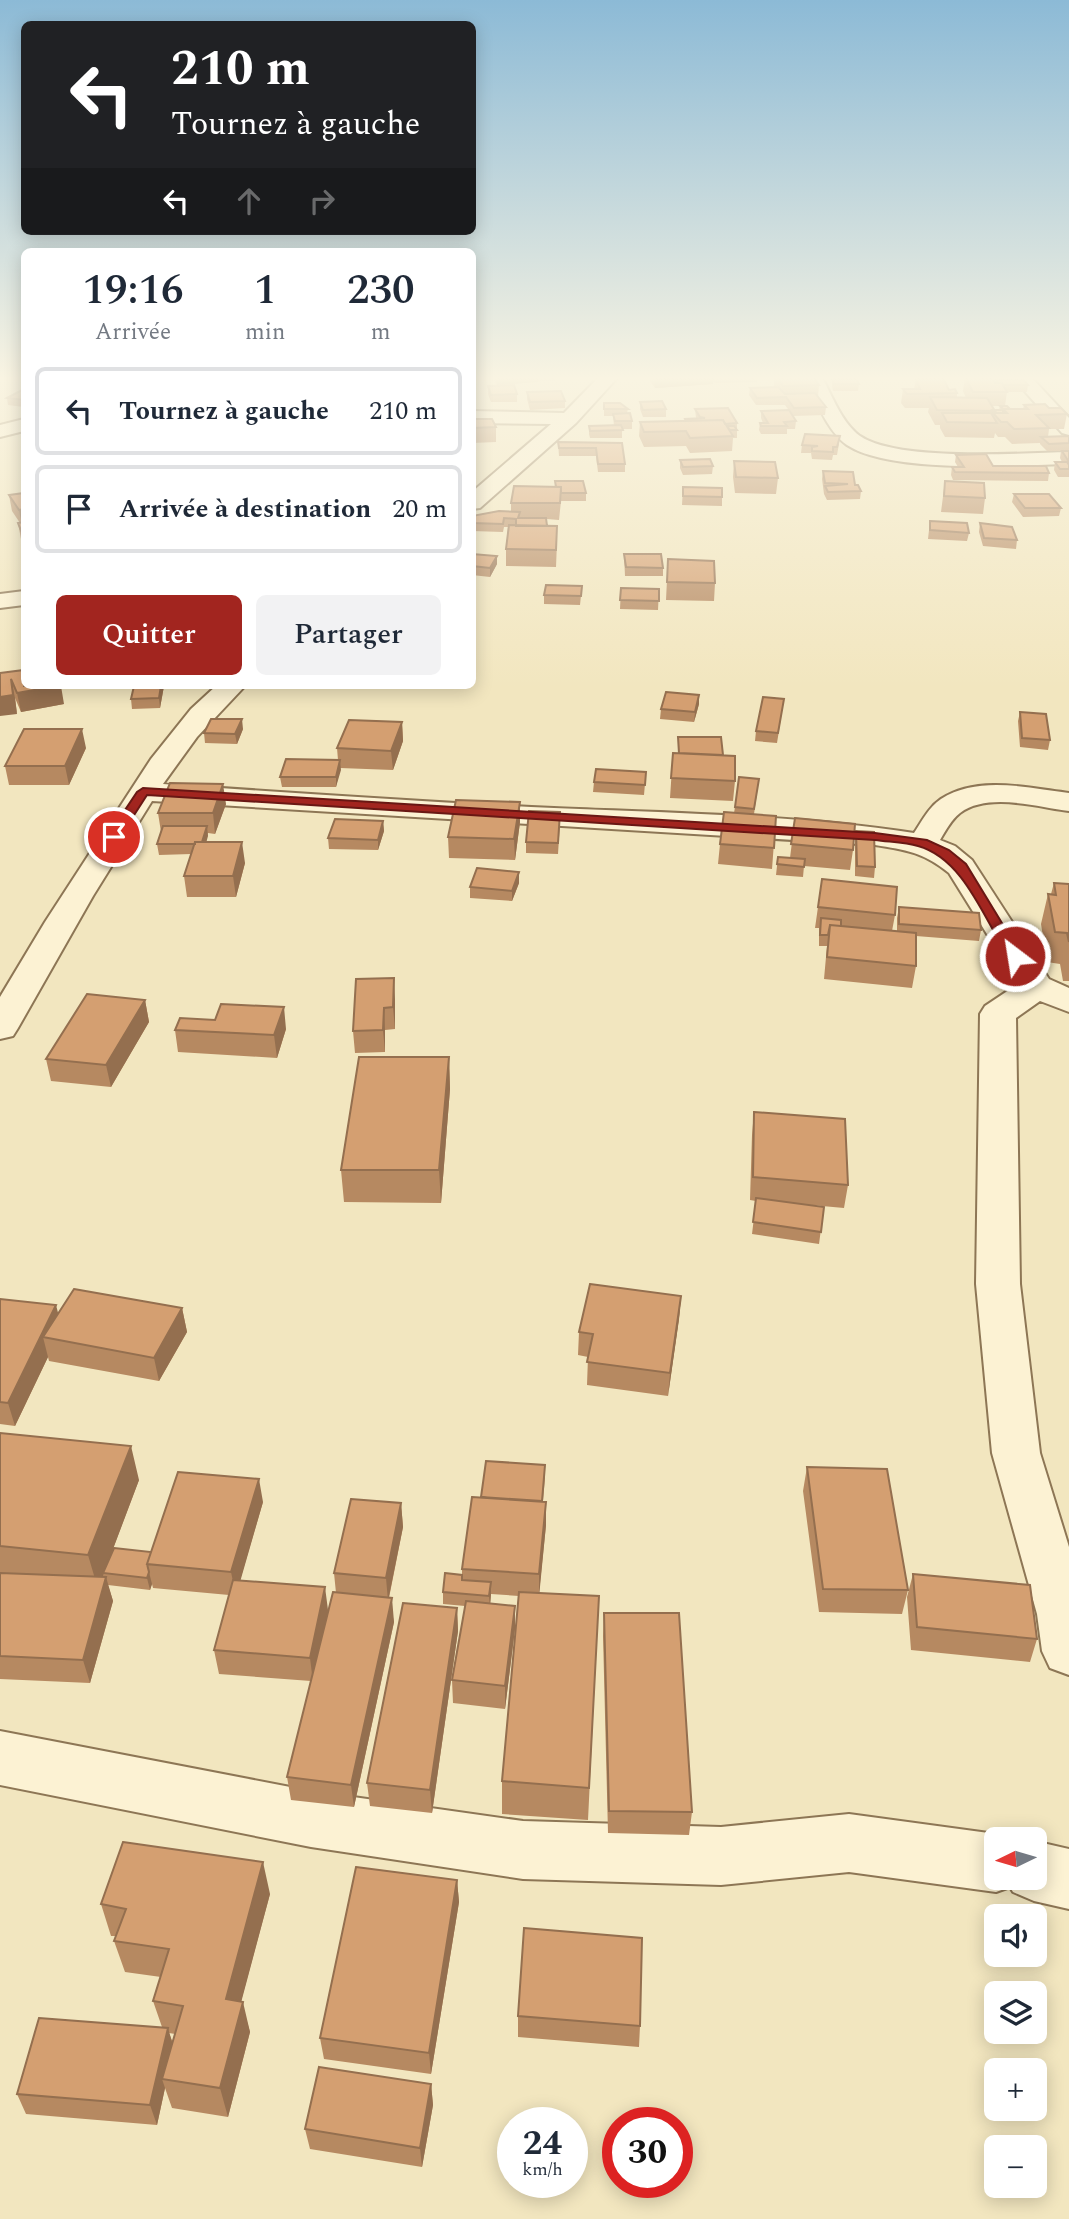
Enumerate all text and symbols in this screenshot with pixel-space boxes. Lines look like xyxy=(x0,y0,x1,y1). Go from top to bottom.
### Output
text: 210 m xyxy=(171,32,310,107)
icon: left xyxy=(56,49,147,140)
text: Tournez à gauche xyxy=(171,100,420,149)
icon: left xyxy=(157,182,195,220)
icon: ahead xyxy=(230,182,268,220)
icon: right xyxy=(303,182,341,220)
text: 19:16 xyxy=(83,259,184,322)
text: 1 xyxy=(254,259,276,322)
text: 230 xyxy=(347,259,414,322)
text: Arrivée xyxy=(95,315,171,350)
text: min xyxy=(245,315,285,350)
text: m xyxy=(371,315,391,350)
text: Tournez à gauche xyxy=(119,391,329,431)
text: 210 m xyxy=(369,391,437,431)
icon: left xyxy=(60,392,98,430)
text: Arrivée à destination xyxy=(119,489,371,529)
text: 20 m xyxy=(392,489,447,529)
icon: arrive xyxy=(60,490,98,528)
button: Quitter xyxy=(56,595,242,675)
button: Partager xyxy=(256,595,441,675)
pin xyxy=(84,807,144,867)
icon: arrive xyxy=(95,818,133,856)
position arrow xyxy=(978,919,1052,993)
north arrow xyxy=(984,1827,1046,1890)
map controls xyxy=(984,1827,1047,2198)
button: sound xyxy=(984,1904,1047,1967)
button: layers xyxy=(984,1981,1047,2044)
button: + xyxy=(984,2058,1047,2121)
speed limit sign: 30 xyxy=(602,2107,693,2198)
text: 24 xyxy=(523,2117,562,2170)
button: − xyxy=(984,2135,1047,2198)
text: km/h xyxy=(522,2156,563,2183)

